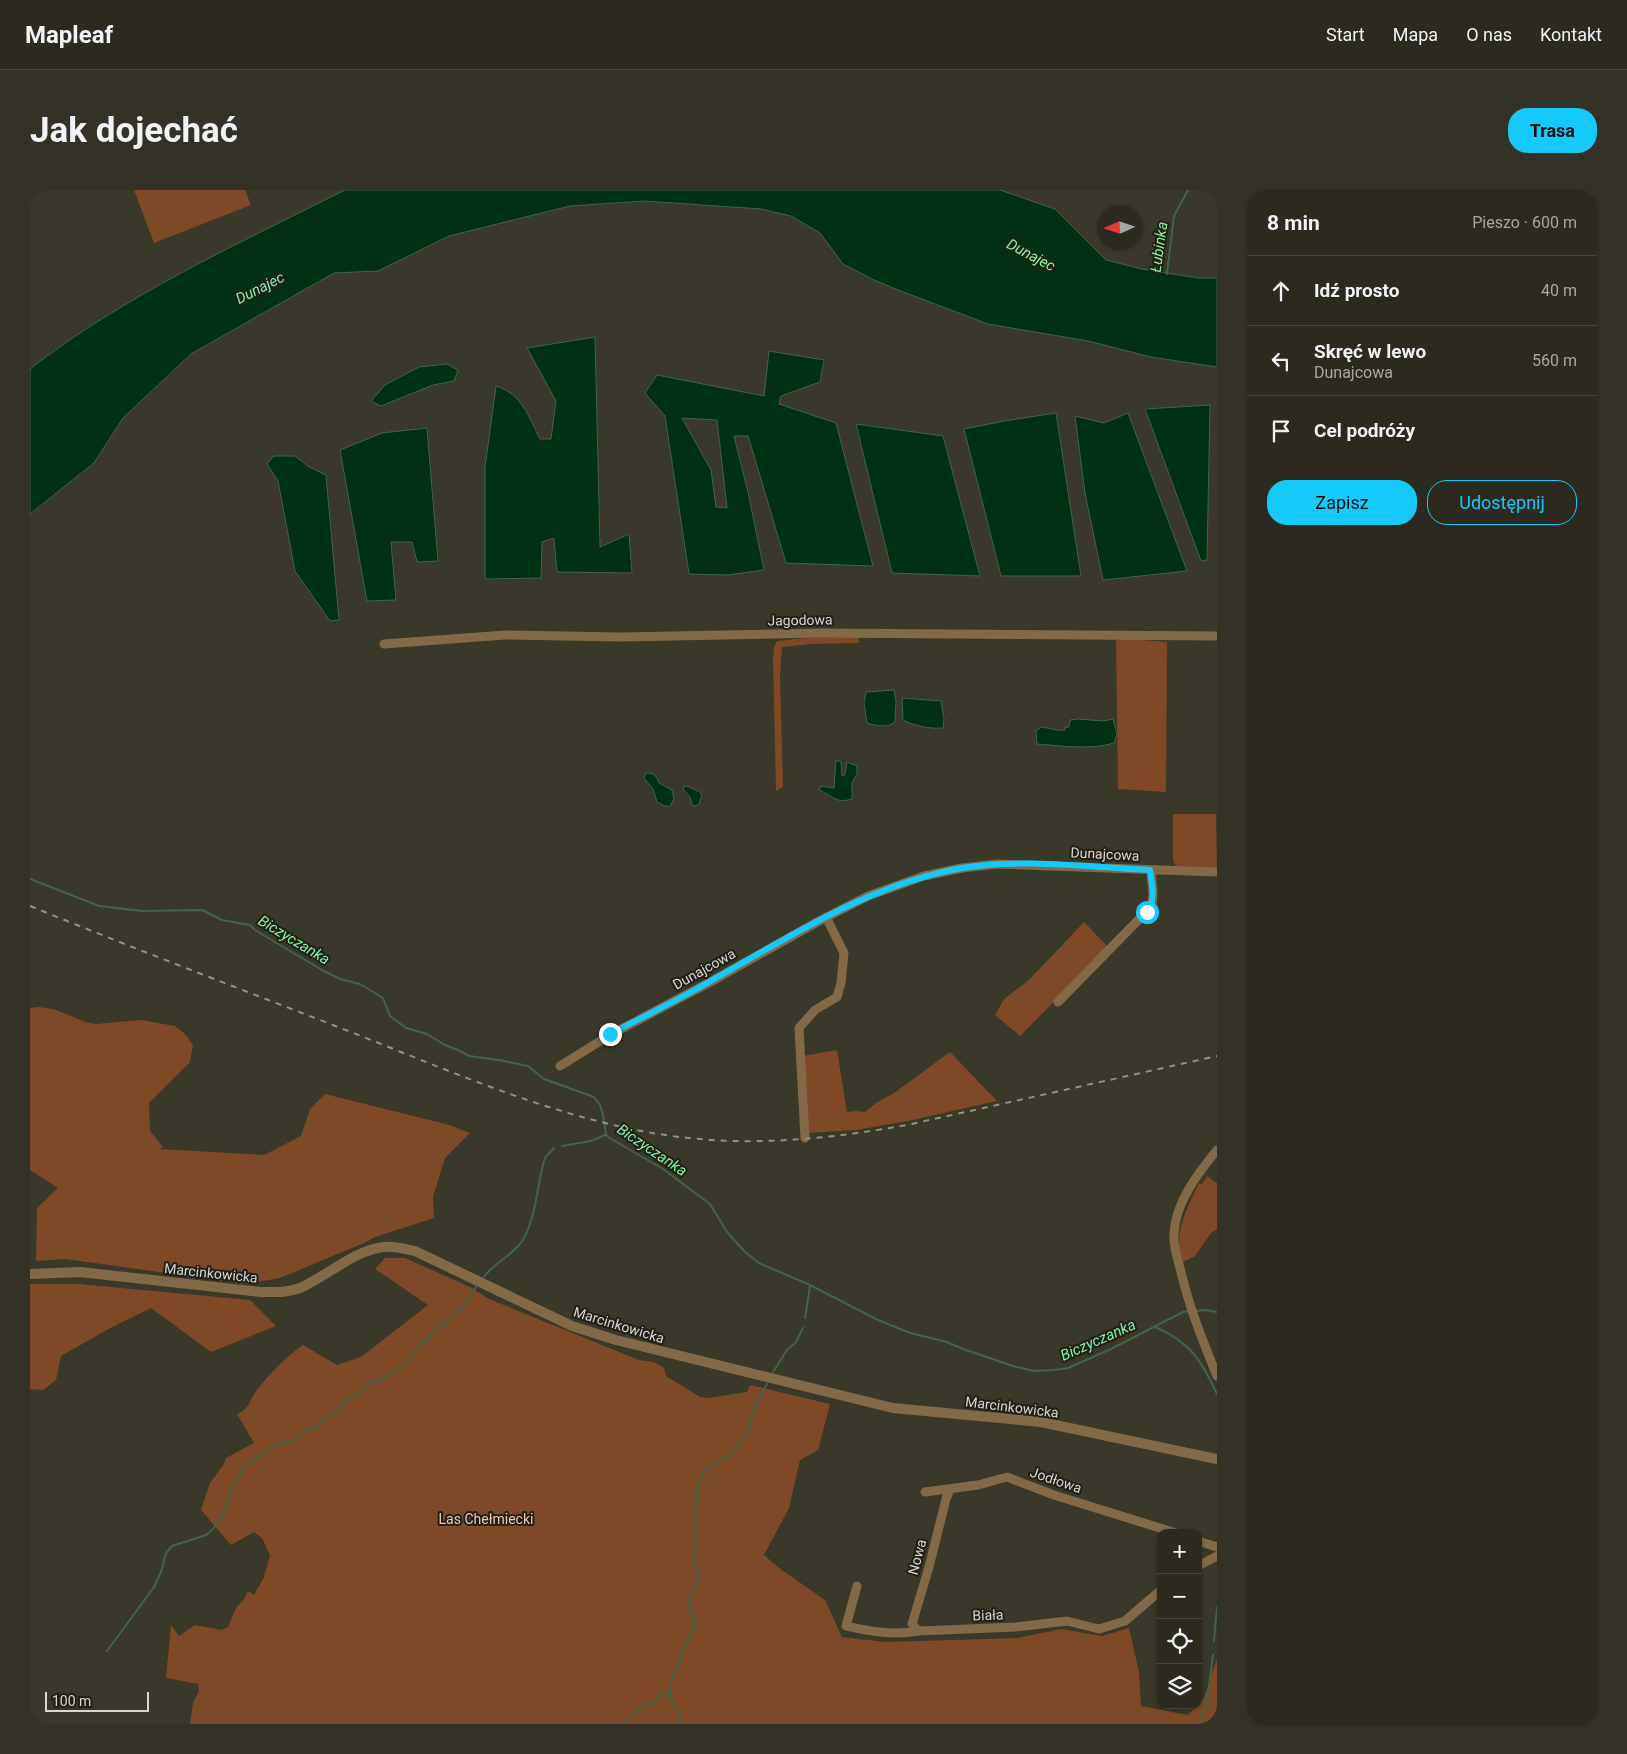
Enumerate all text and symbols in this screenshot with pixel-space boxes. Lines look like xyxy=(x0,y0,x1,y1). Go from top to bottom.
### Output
text: Mapleaf xyxy=(25,21,113,49)
text: Start xyxy=(1326,24,1365,45)
text: Mapa xyxy=(1393,24,1438,45)
text: O nas xyxy=(1466,24,1512,45)
text: Kontakt xyxy=(1540,24,1602,45)
button: Trasa xyxy=(1508,108,1597,153)
text: Jak dojechać xyxy=(30,110,238,151)
north arrow xyxy=(1097,205,1142,250)
text: 8 min xyxy=(1267,211,1320,235)
text: Pieszo · 600 m xyxy=(1472,213,1577,232)
water label: Łubinka xyxy=(1147,220,1171,273)
water label: Dunajec xyxy=(1004,235,1059,275)
water label: Dunajec xyxy=(233,268,288,308)
icon: ahead xyxy=(1267,277,1295,305)
text: Idź prosto xyxy=(1314,279,1399,302)
text: 40 m xyxy=(1541,281,1577,300)
text: Skręć w lewo xyxy=(1314,340,1426,363)
icon: left xyxy=(1267,347,1295,375)
text: 560 m xyxy=(1532,351,1577,370)
text: Dunajcowa xyxy=(1314,363,1393,382)
icon: arrive xyxy=(1267,417,1295,445)
text: Cel podróży xyxy=(1314,419,1415,442)
button: Zapisz xyxy=(1267,480,1417,525)
button: Udostępnij xyxy=(1427,480,1577,525)
street label: Jagodowa xyxy=(767,611,833,629)
street label: Dunajcowa xyxy=(1070,844,1140,864)
route start xyxy=(1136,901,1159,924)
water label: Biczyczanka xyxy=(255,912,333,968)
street label: Dunajcowa xyxy=(670,945,738,993)
route end xyxy=(599,1023,622,1046)
water label: Biczyczanka xyxy=(614,1120,690,1180)
street label: Marcinkowicka xyxy=(163,1260,259,1286)
street label: Marcinkowicka xyxy=(572,1304,666,1346)
water label: Biczyczanka xyxy=(1058,1315,1138,1365)
street label: Marcinkowicka xyxy=(964,1393,1060,1421)
street label: Jodłowa xyxy=(1028,1464,1084,1496)
park label: Las Chełmiecki xyxy=(439,1511,533,1527)
map controls xyxy=(1157,1529,1202,1709)
button: + xyxy=(1157,1529,1202,1574)
street label: Nowa xyxy=(905,1537,929,1577)
button: − xyxy=(1157,1574,1202,1619)
street label: Biała xyxy=(972,1606,1004,1624)
button: locate xyxy=(1157,1619,1202,1664)
button: layers xyxy=(1157,1664,1202,1709)
scale bar xyxy=(45,1689,149,1712)
text: 100 m xyxy=(52,1693,91,1709)

